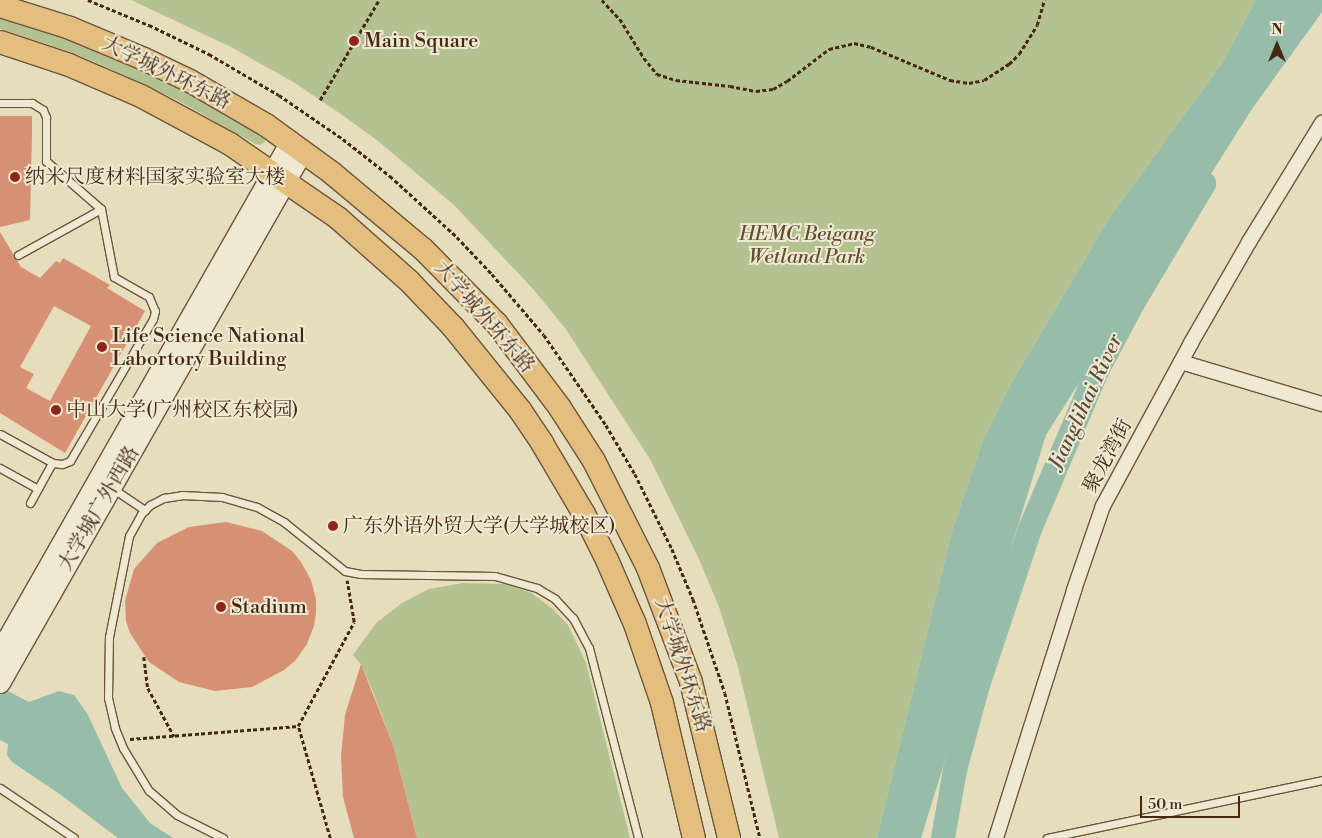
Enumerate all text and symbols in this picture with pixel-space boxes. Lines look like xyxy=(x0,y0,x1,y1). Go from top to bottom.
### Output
north arrow xyxy=(1252,20,1302,70)
text: N xyxy=(1271,21,1283,39)
place label: Main Square xyxy=(364,29,478,53)
street label: 大学城外环东路 xyxy=(98,32,234,114)
marker: Main Square xyxy=(348,35,360,47)
place label: 纳米尺度材料国家实验室大楼 xyxy=(25,165,285,189)
marker: 纳米尺度材料国家实验室大楼 xyxy=(9,171,21,183)
park label: HEMC Beigang Wetland Park xyxy=(739,223,875,270)
street label: 大学城外环东路 xyxy=(429,256,539,378)
place label: Life Science National Labortory Building xyxy=(112,324,305,371)
water label: Jianglihai River xyxy=(1044,330,1128,474)
marker: Life Science National Labortory Building xyxy=(96,341,108,353)
place label: 中山大学(广州校区东校园) xyxy=(66,398,298,422)
marker: 中山大学(广州校区东校园) xyxy=(50,404,62,416)
street label: 聚龙湾街 xyxy=(1079,415,1137,497)
street label: 大学城广外西路 xyxy=(54,442,144,576)
place label: 广东外语外贸大学(大学城校区) xyxy=(343,514,615,538)
marker: 广东外语外贸大学(大学城校区) xyxy=(327,520,339,532)
place label: Stadium xyxy=(231,595,307,619)
street label: 大学城外环东路 xyxy=(649,595,715,735)
marker: Stadium xyxy=(215,601,227,613)
scale bar xyxy=(1142,786,1242,818)
text: 50 m xyxy=(1148,795,1182,814)

